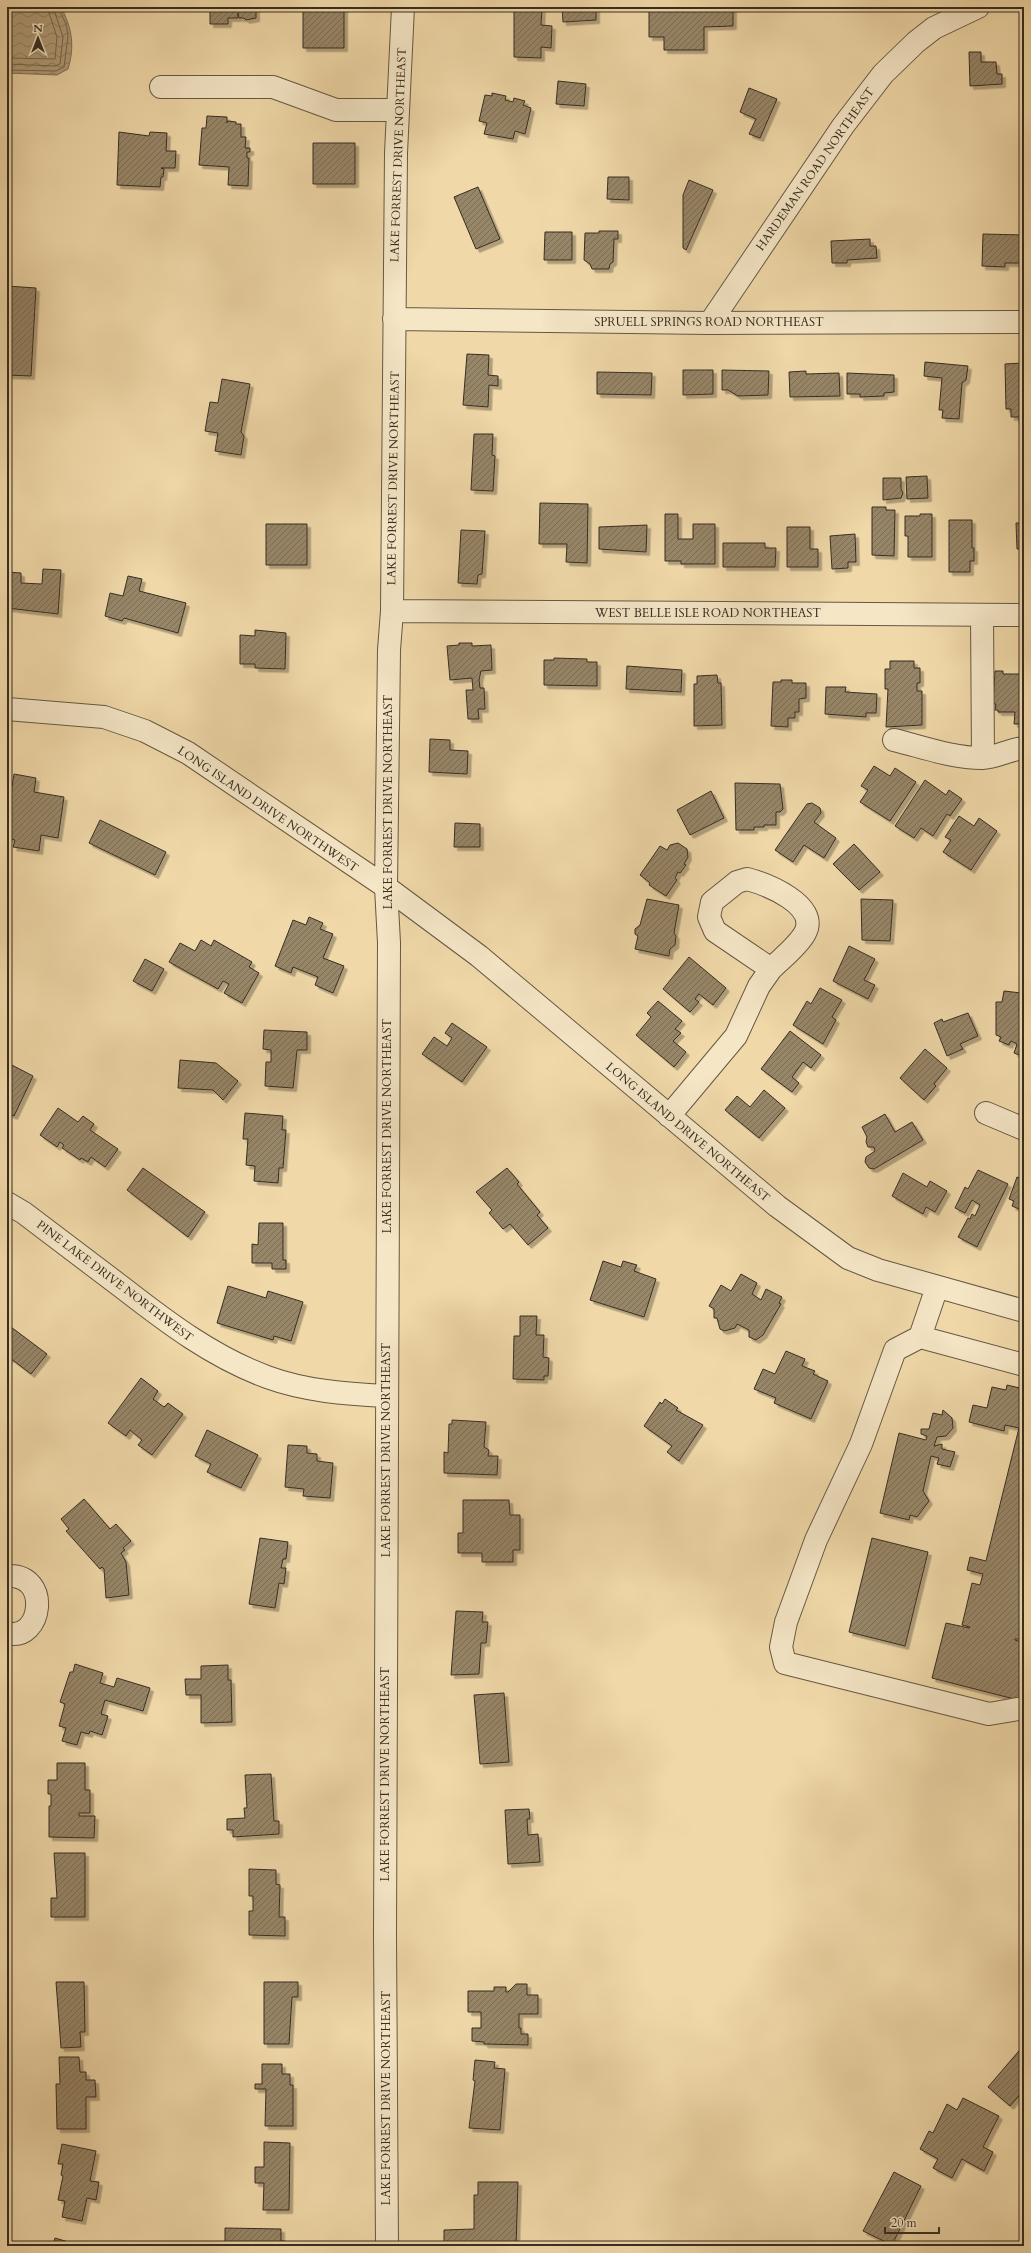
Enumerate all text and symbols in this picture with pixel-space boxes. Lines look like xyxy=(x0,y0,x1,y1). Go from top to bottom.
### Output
north arrow xyxy=(18,18,58,58)
text: N xyxy=(33,21,43,36)
street label: LAKE FORREST DRIVE NORTHEAST xyxy=(386,47,410,263)
street label: HARDEMAN ROAD NORTHEAST xyxy=(752,84,878,254)
street label: SPRUELL SPRINGS ROAD NORTHEAST xyxy=(594,314,824,330)
street label: LAKE FORREST DRIVE NORTHEAST xyxy=(383,370,403,586)
street label: WEST BELLE ISLE ROAD NORTHEAST xyxy=(594,605,821,621)
street label: LAKE FORREST DRIVE NORTHEAST xyxy=(380,694,396,909)
street label: LONG ISLAND DRIVE NORTHWEST xyxy=(175,742,362,876)
street label: LAKE FORREST DRIVE NORTHEAST xyxy=(379,1018,395,1233)
street label: LONG ISLAND DRIVE NORTHEAST xyxy=(602,1058,774,1206)
street label: PINE LAKE DRIVE NORTHWEST xyxy=(33,1217,197,1345)
street label: LAKE FORREST DRIVE NORTHEAST xyxy=(378,1342,394,1557)
street label: LAKE FORREST DRIVE NORTHEAST xyxy=(377,1666,393,1881)
street label: LAKE FORREST DRIVE NORTHEAST xyxy=(378,1990,394,2205)
scale bar xyxy=(885,2209,939,2235)
text: 20 m xyxy=(891,2215,918,2231)

